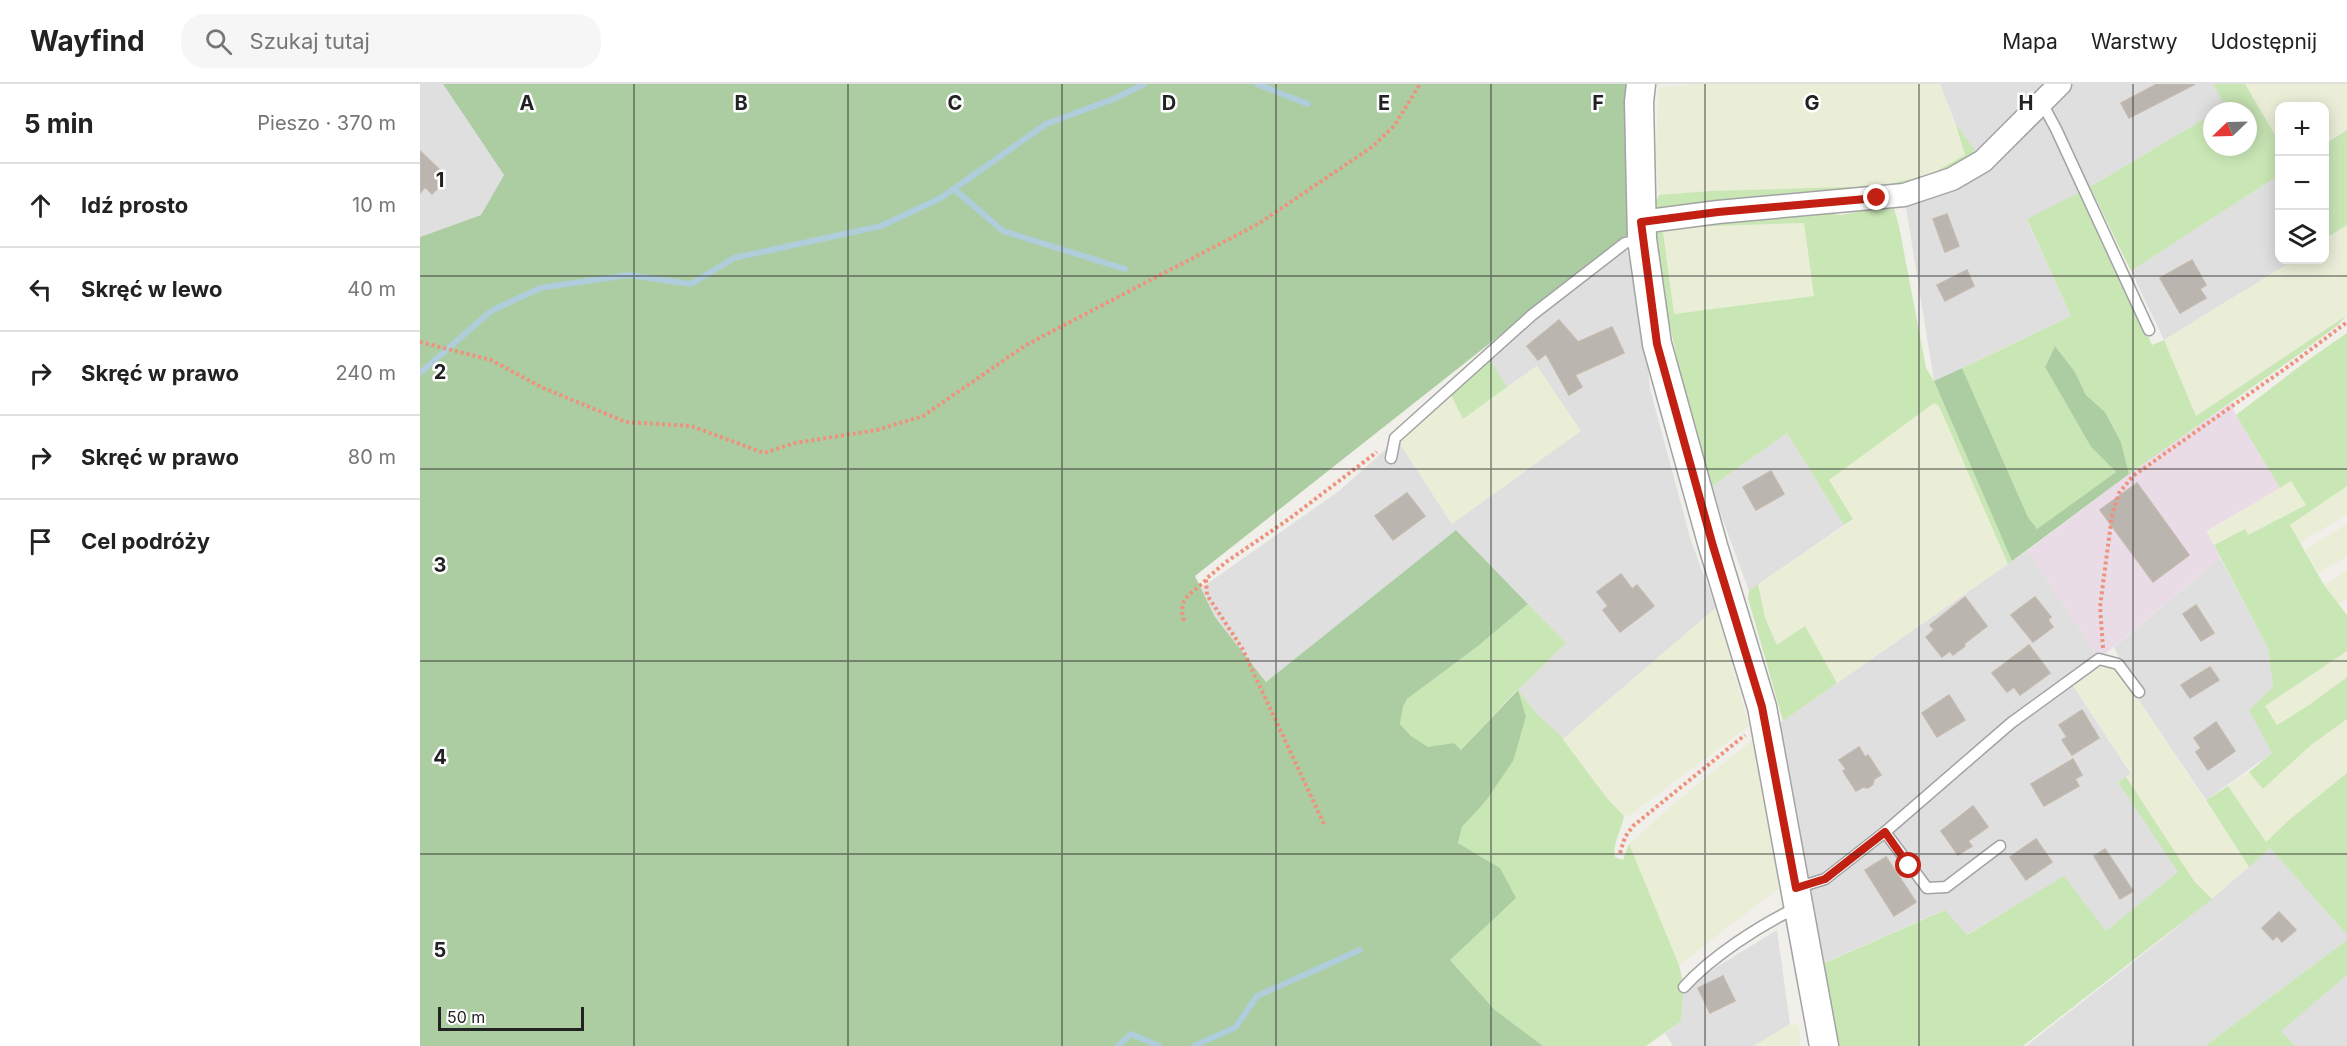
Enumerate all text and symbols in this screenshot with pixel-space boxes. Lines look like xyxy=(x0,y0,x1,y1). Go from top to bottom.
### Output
search box xyxy=(181,14,601,68)
text: Wayfind xyxy=(30,24,145,58)
icon: search xyxy=(202,25,235,58)
text: Szukaj tutaj xyxy=(250,28,370,54)
text: Mapa xyxy=(2002,29,2058,54)
text: Warstwy xyxy=(2091,29,2177,54)
text: Udostępnij xyxy=(2210,29,2317,54)
text: A xyxy=(520,91,535,115)
text: B xyxy=(734,91,748,115)
text: C xyxy=(948,91,962,115)
text: D xyxy=(1162,91,1176,115)
text: E xyxy=(1378,91,1390,115)
text: F xyxy=(1592,91,1604,115)
text: G xyxy=(1804,91,1820,115)
text: H xyxy=(2019,91,2033,115)
north arrow xyxy=(2203,102,2257,156)
map controls xyxy=(2275,102,2329,264)
button: + xyxy=(2275,102,2329,156)
text: 5 min xyxy=(24,108,94,139)
text: Pieszo · 370 m xyxy=(257,111,396,135)
button: − xyxy=(2275,156,2329,210)
text: 1 xyxy=(436,168,444,192)
route end xyxy=(1863,184,1889,210)
icon: ahead xyxy=(24,189,57,222)
text: Idź prosto xyxy=(81,192,188,218)
text: 10 m xyxy=(352,193,396,217)
button: layers xyxy=(2275,210,2329,264)
icon: left xyxy=(24,273,57,306)
text: Skręć w lewo xyxy=(81,276,222,302)
text: 40 m xyxy=(347,277,396,301)
icon: right xyxy=(24,357,57,390)
text: Skręć w prawo xyxy=(81,360,239,386)
text: 2 xyxy=(434,360,446,384)
text: 240 m xyxy=(335,361,396,385)
icon: right xyxy=(24,441,57,474)
text: Skręć w prawo xyxy=(81,444,239,470)
text: 80 m xyxy=(348,445,396,469)
icon: arrive xyxy=(24,525,57,558)
text: Cel podróży xyxy=(81,528,210,554)
text: 3 xyxy=(434,553,446,577)
text: 4 xyxy=(433,745,447,769)
route start xyxy=(1895,852,1921,878)
text: 5 xyxy=(434,938,446,962)
scale bar xyxy=(438,1004,584,1032)
text: 50 m xyxy=(447,1007,485,1027)

